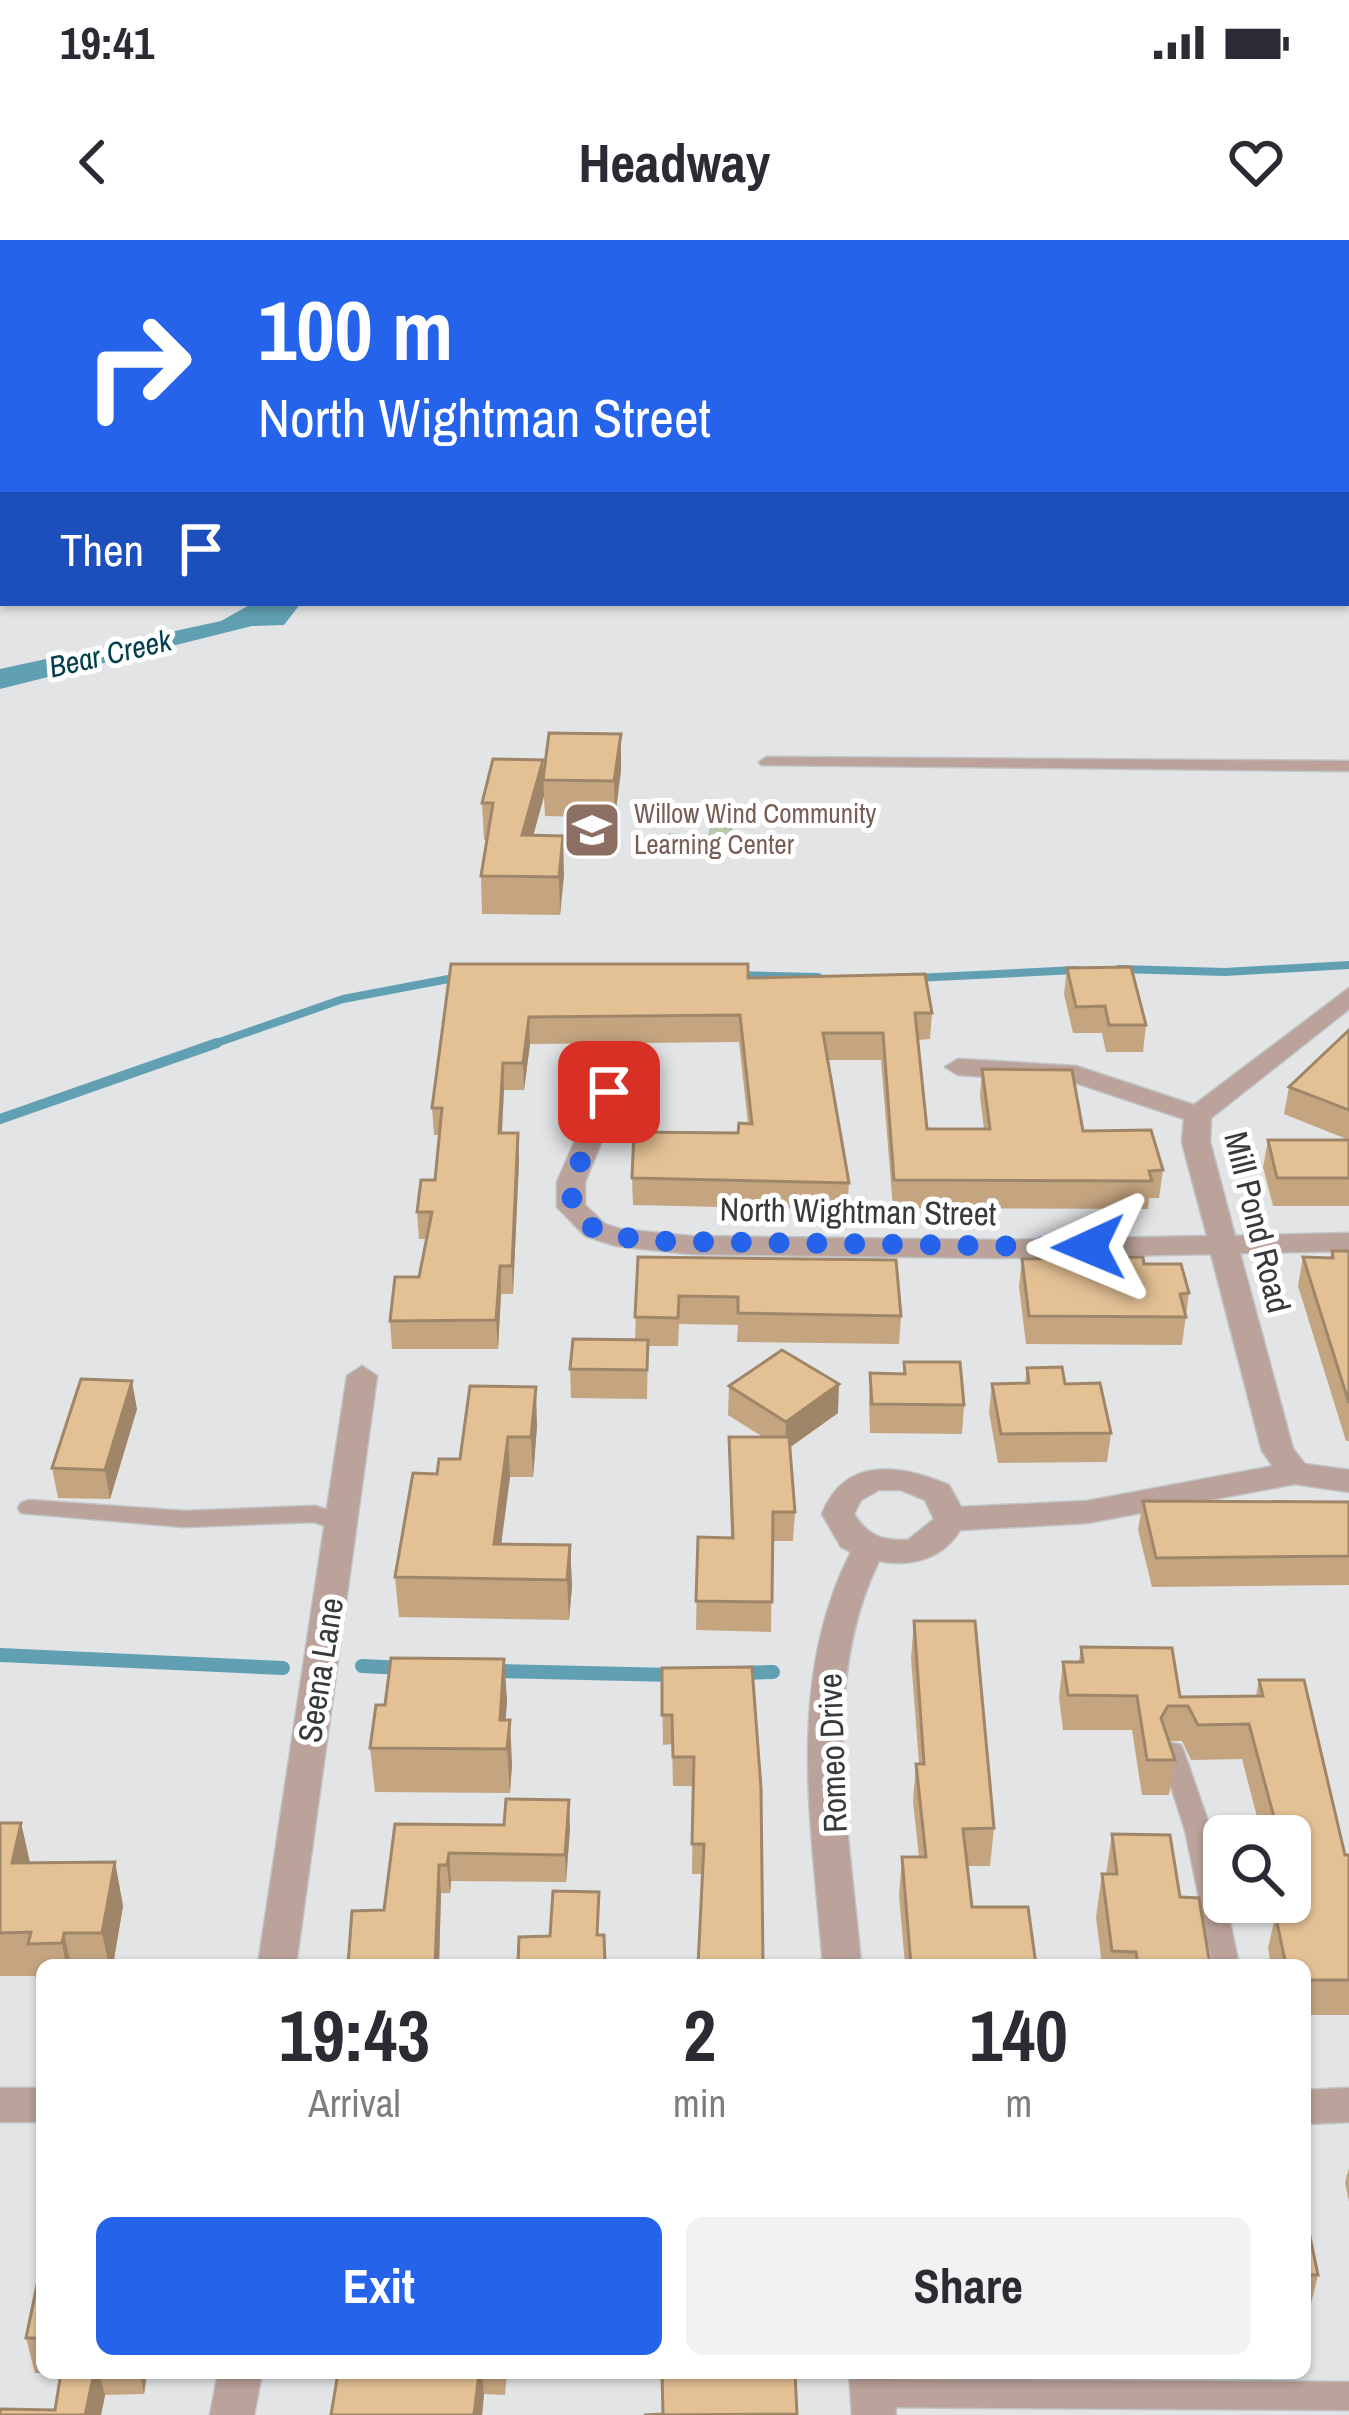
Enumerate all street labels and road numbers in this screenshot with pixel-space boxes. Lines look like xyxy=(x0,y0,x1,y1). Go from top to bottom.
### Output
street label: Mill Pond Road xyxy=(1214,1127,1302,1317)
street label: North Wightman Street xyxy=(719,1187,997,1235)
street label: Seena Lane xyxy=(287,1594,353,1746)
street label: Romeo Drive xyxy=(807,1673,857,1833)

